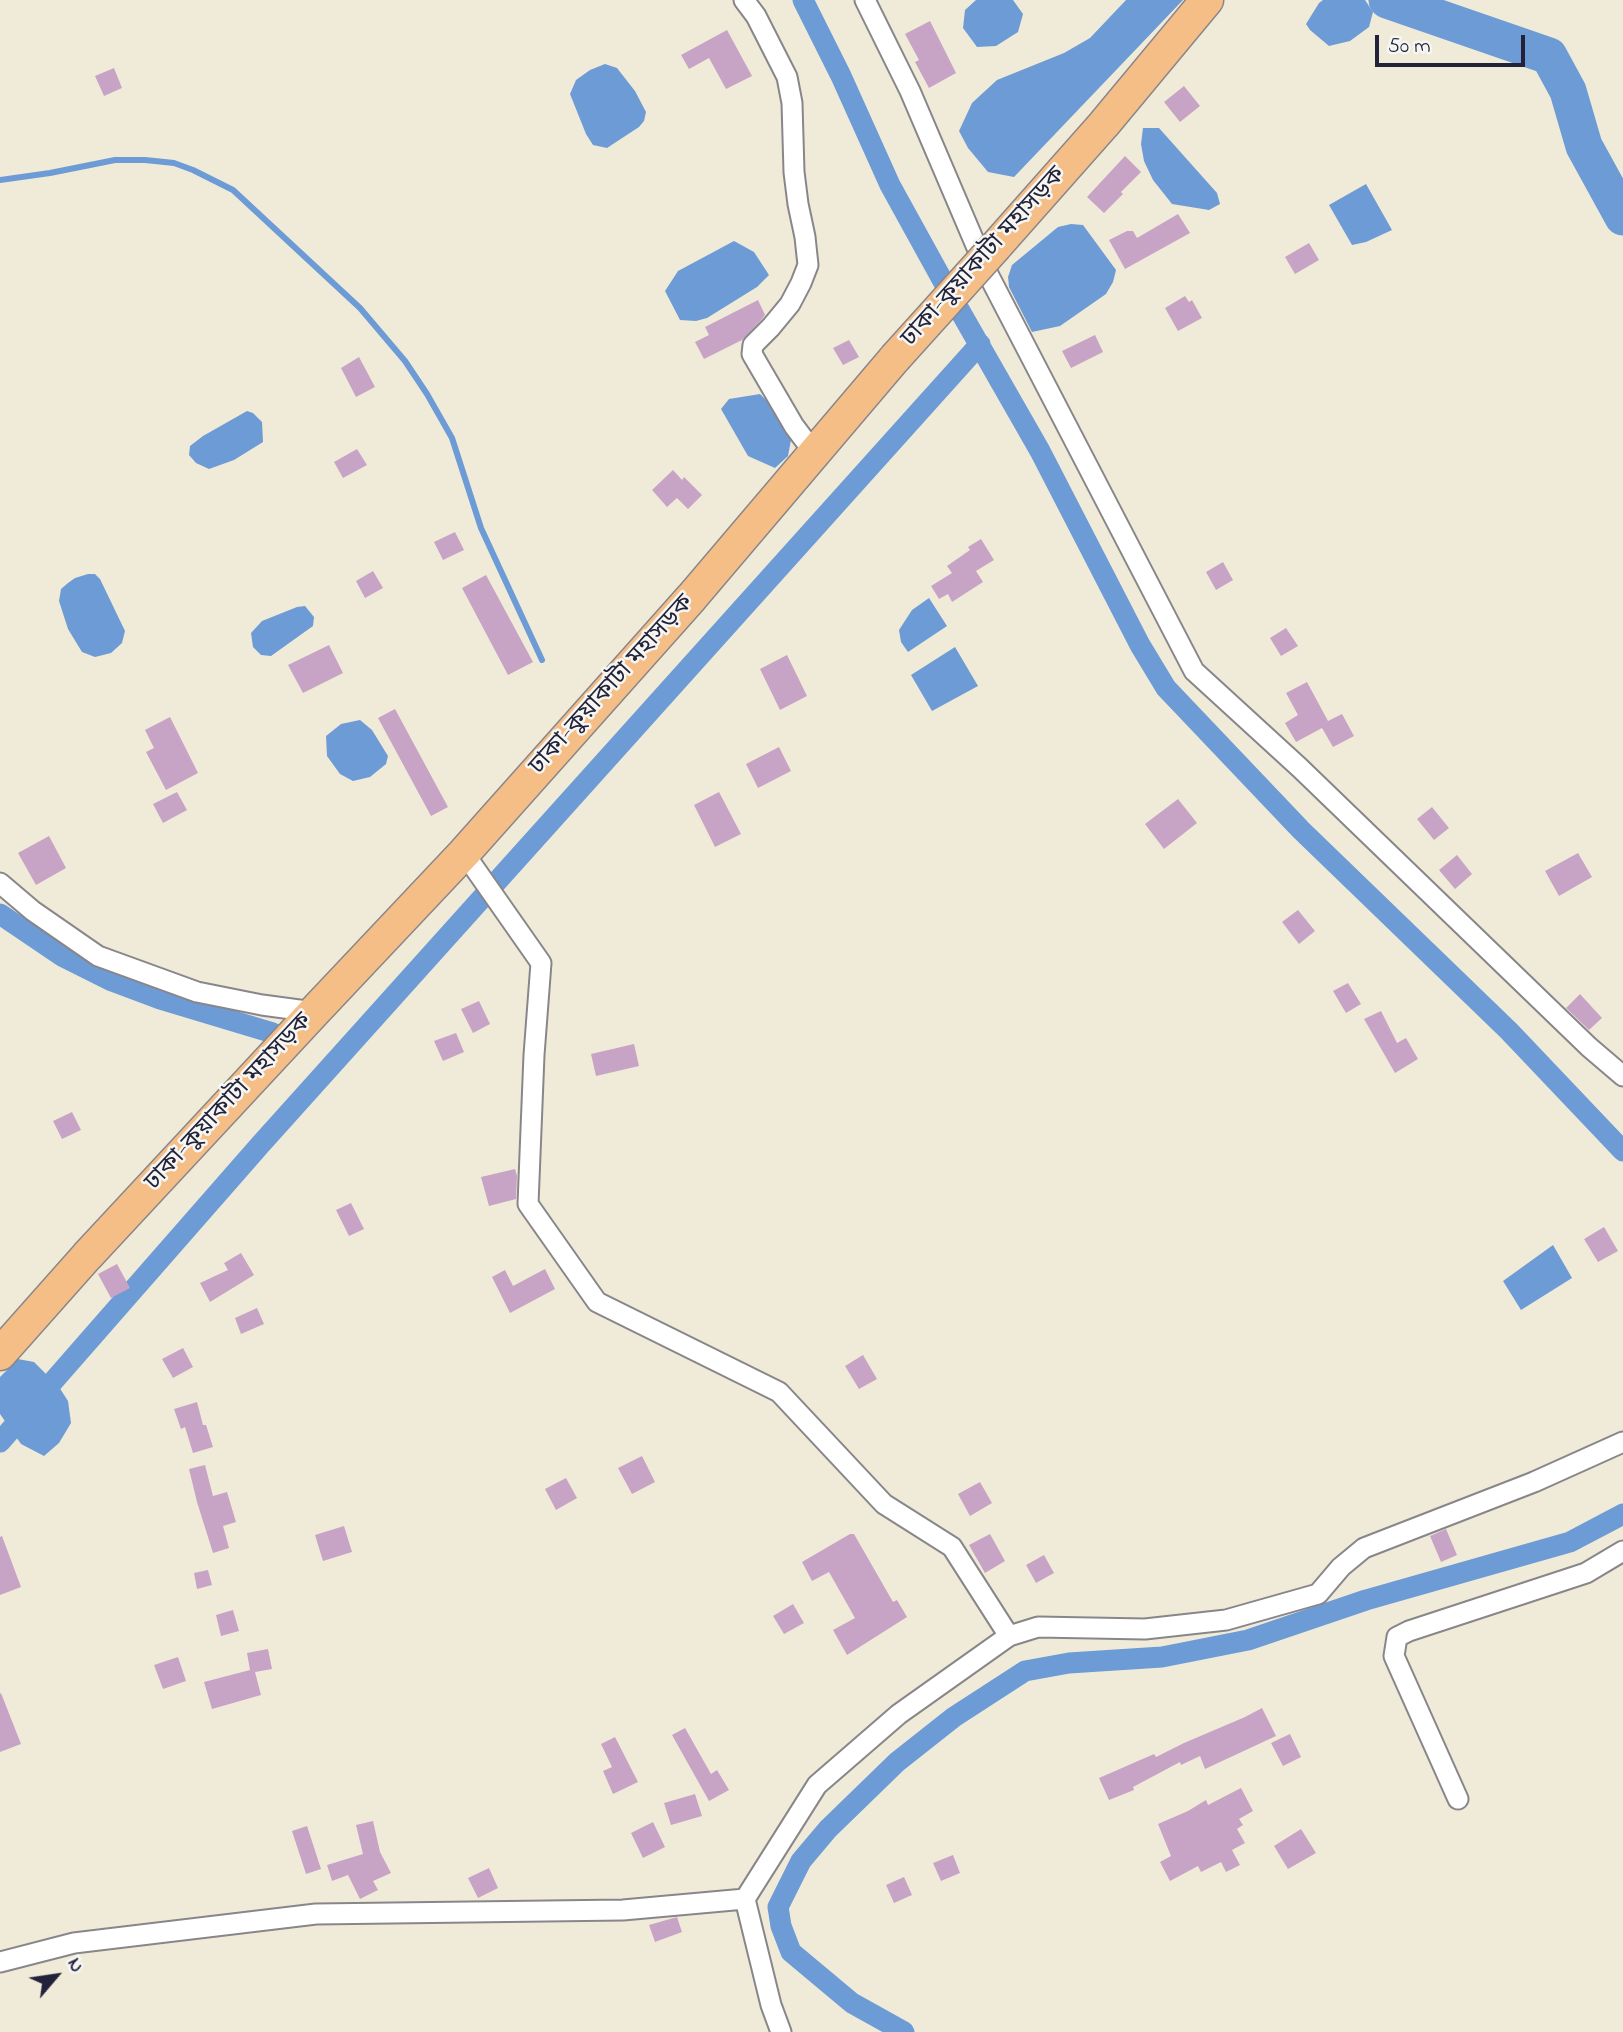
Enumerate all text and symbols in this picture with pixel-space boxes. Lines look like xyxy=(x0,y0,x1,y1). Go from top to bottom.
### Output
scale bar xyxy=(1378,21,1528,65)
text: 50 m xyxy=(1388,32,1431,62)
street label: ঢাকা-কুয়াকাটা মহাসড়ক xyxy=(897,162,1073,354)
street label: ঢাকা-কুয়াকাটা মহাসড়ক xyxy=(525,590,701,782)
street label: ঢাকা-কুয়াকাটা মহাসড়ক xyxy=(140,1008,320,1198)
north arrow xyxy=(21,1941,91,2011)
text: N xyxy=(60,1953,90,1978)

